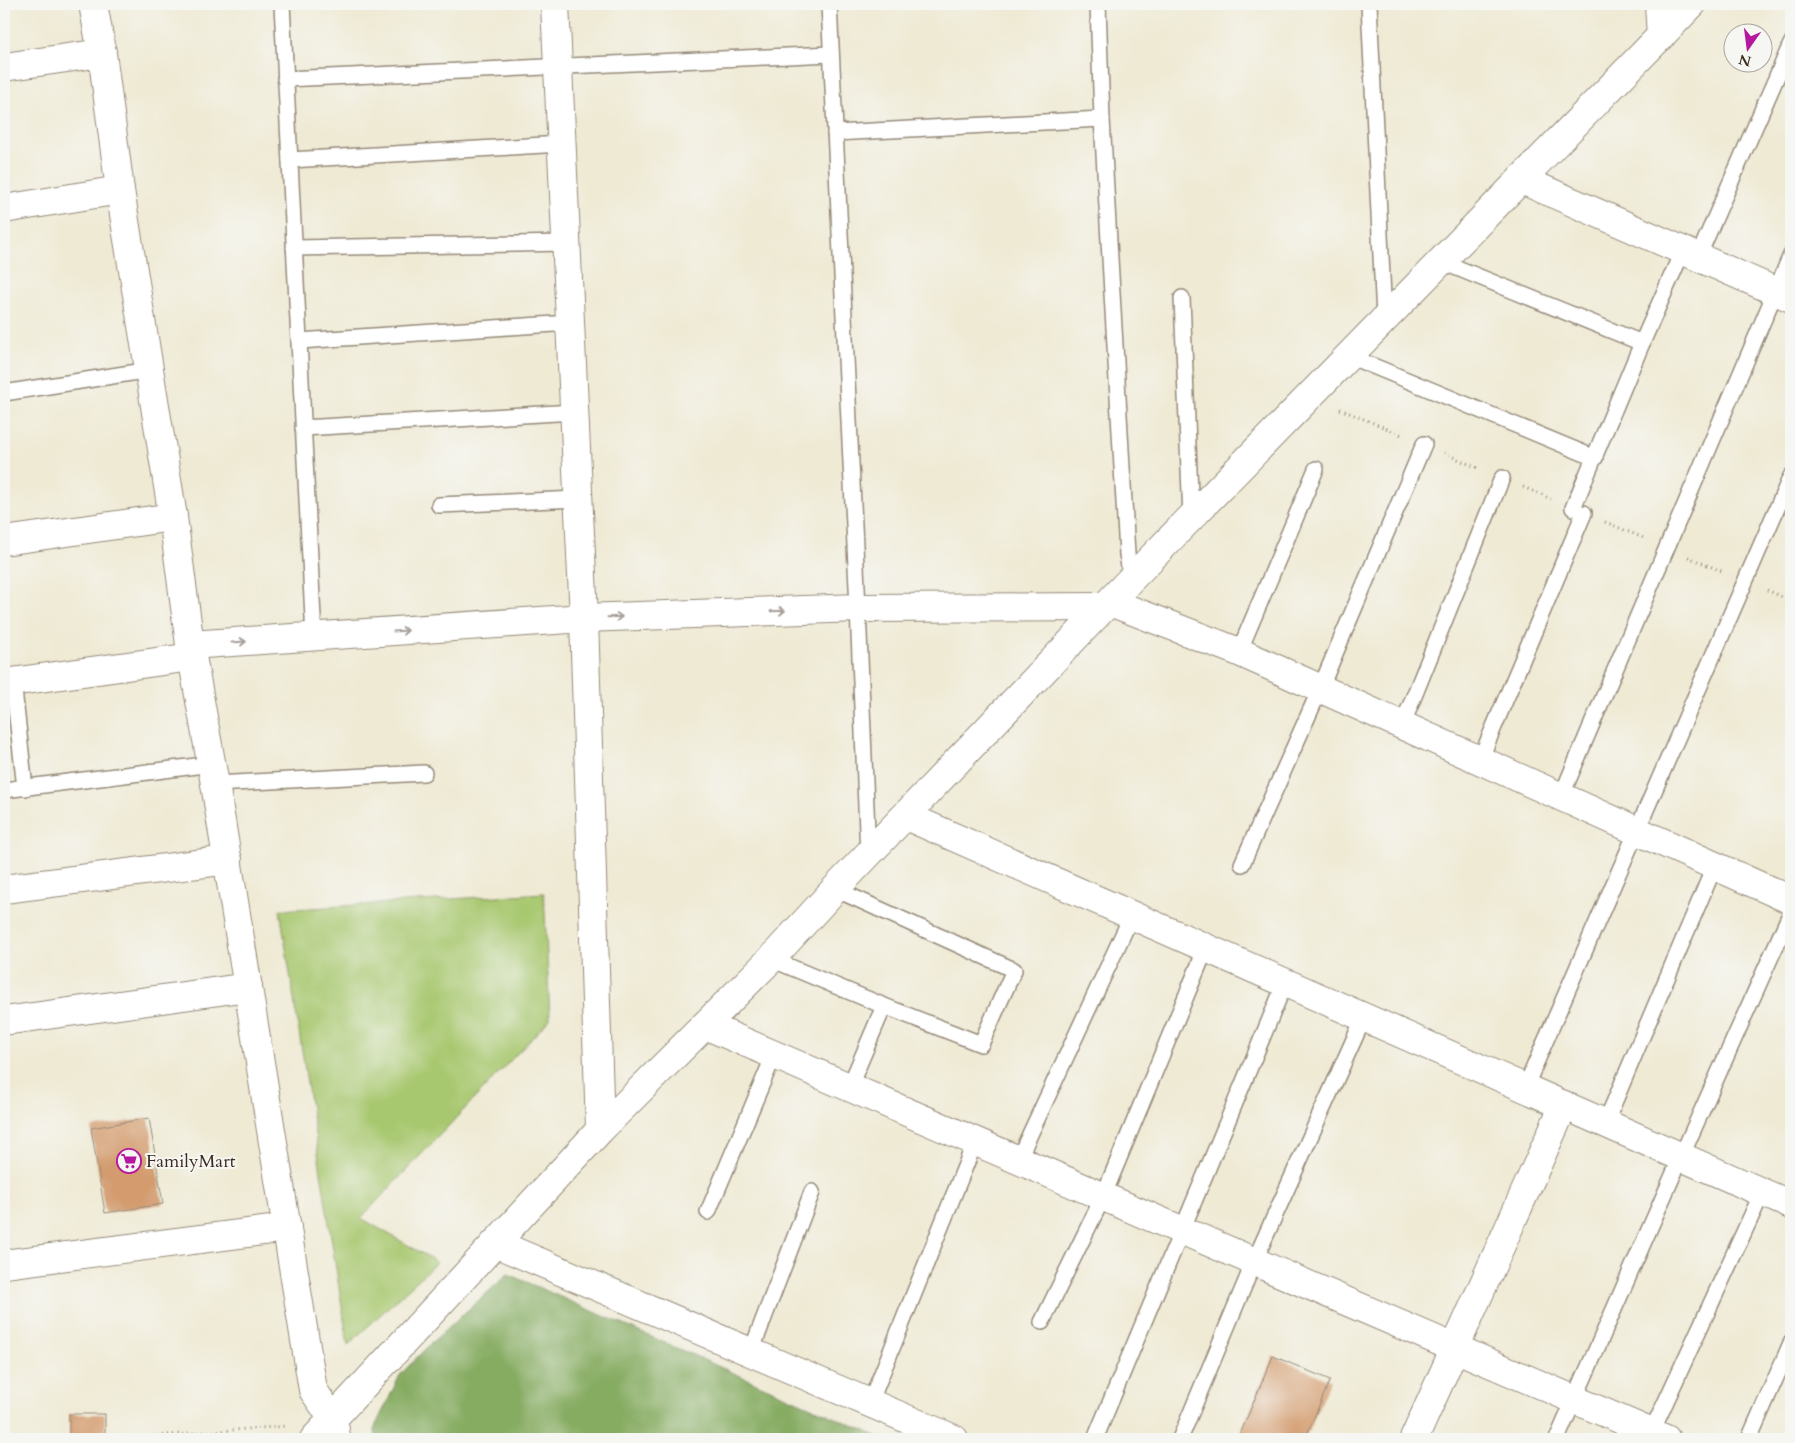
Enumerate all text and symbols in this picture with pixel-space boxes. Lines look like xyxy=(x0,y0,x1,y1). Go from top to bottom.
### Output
north arrow xyxy=(1722,22,1772,72)
text: N xyxy=(1737,49,1753,71)
one-way arrow xyxy=(769,606,785,616)
one-way arrow xyxy=(607,612,623,621)
one-way arrow xyxy=(393,627,409,636)
one-way arrow xyxy=(230,638,246,647)
supermarket icon: FamilyMart xyxy=(116,1148,142,1174)
place label: FamilyMart xyxy=(146,1149,236,1174)

